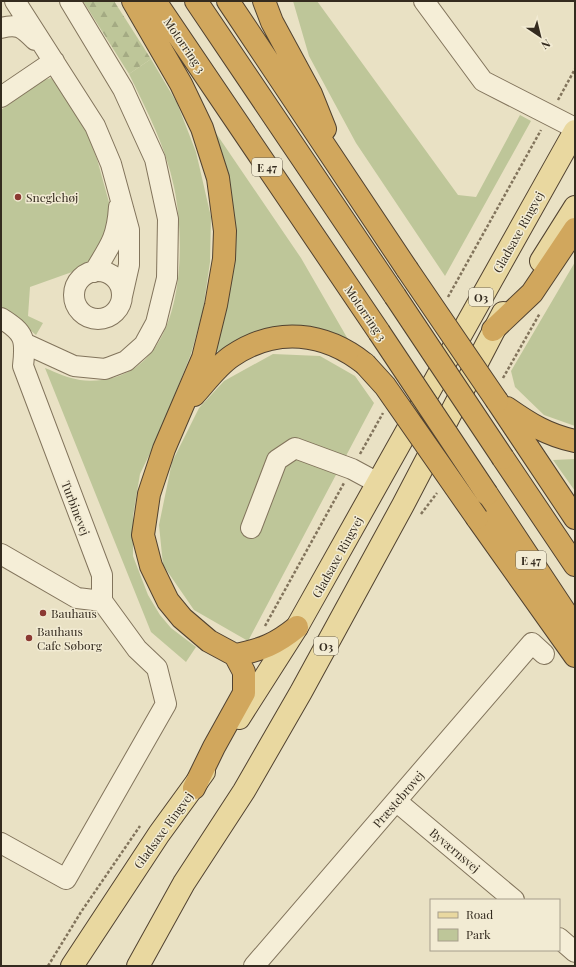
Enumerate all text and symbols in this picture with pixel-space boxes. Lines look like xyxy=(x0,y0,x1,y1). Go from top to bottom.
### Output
street label: Motorring 3 xyxy=(161,14,209,76)
north arrow xyxy=(520,16,560,56)
text: N xyxy=(538,36,554,53)
road number: E 47 xyxy=(252,158,282,176)
street label: Gladsaxe Ringvej xyxy=(489,188,547,276)
place label: Sneglehøj xyxy=(26,189,78,205)
marker: Sneglehøj xyxy=(13,192,23,202)
street label: Motorring 3 xyxy=(342,282,390,344)
road number: O3 xyxy=(469,288,493,306)
street label: Turbinevej xyxy=(58,478,94,538)
street label: Gladsaxe Ringvej xyxy=(308,513,366,601)
road number: E 47 xyxy=(516,551,546,569)
place label: Bauhaus xyxy=(51,605,97,621)
marker: Bauhaus xyxy=(38,608,48,618)
place label: Bauhaus Cafe Søborg xyxy=(37,623,103,653)
marker: Bauhaus Cafe Søborg xyxy=(24,633,34,643)
road number: O3 xyxy=(314,637,338,655)
street label: Præstebrovej xyxy=(369,767,427,831)
street label: Gladsaxe Ringvej xyxy=(130,789,196,871)
street label: Byværnsvej xyxy=(426,824,484,876)
legend xyxy=(430,899,560,951)
text: Road xyxy=(466,906,493,922)
text: Park xyxy=(466,926,491,942)

